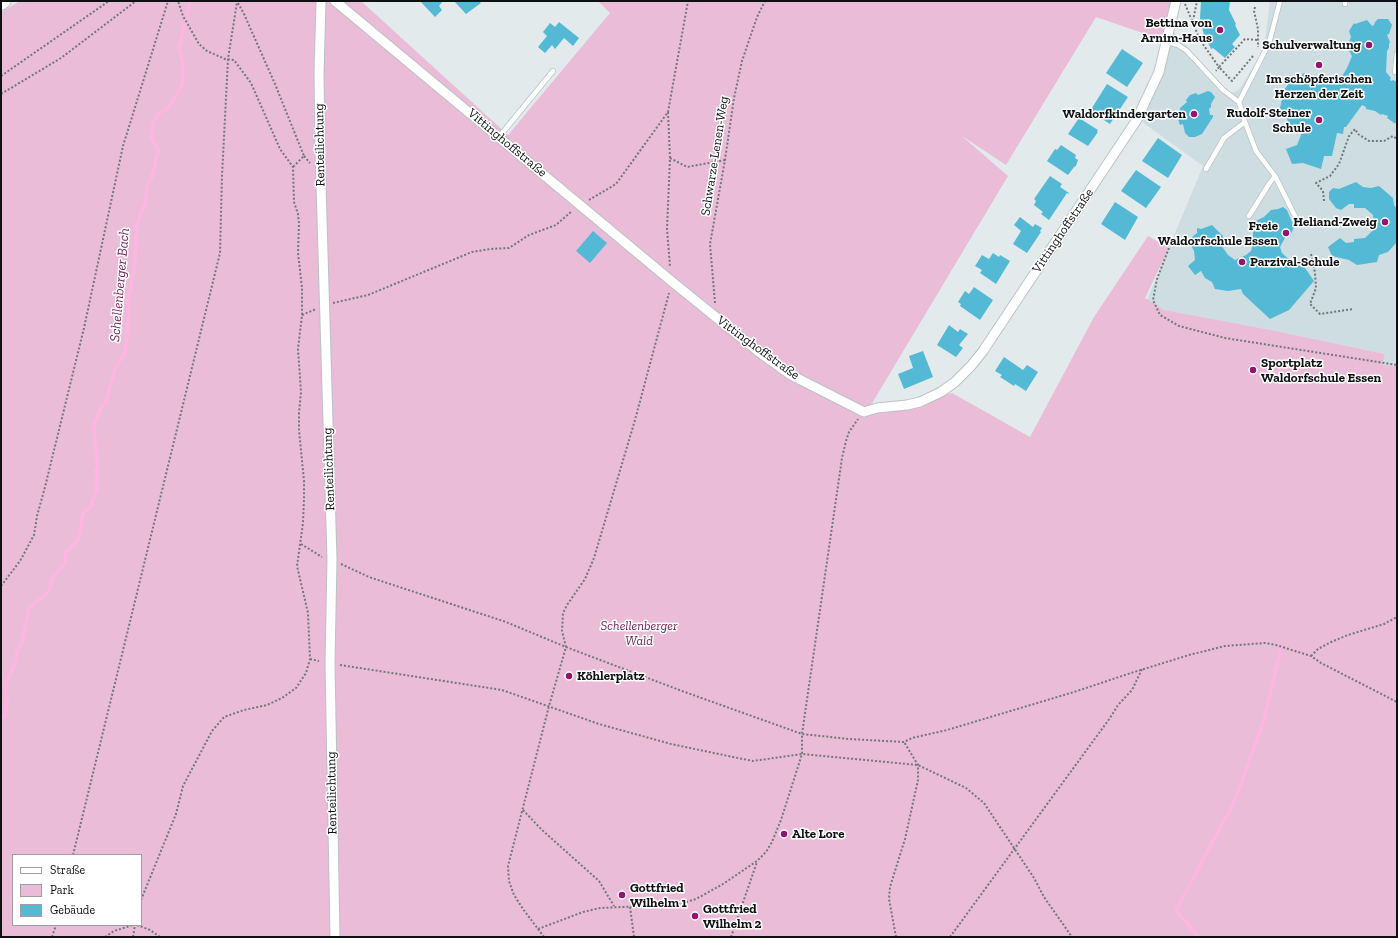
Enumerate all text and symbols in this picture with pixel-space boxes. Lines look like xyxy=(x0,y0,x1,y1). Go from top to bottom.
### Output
place label: Bettina von Arnim-Haus xyxy=(1141,15,1212,46)
marker: Bettina von Arnim-Haus xyxy=(1215,25,1225,35)
place label: Schulverwaltung xyxy=(1262,37,1361,53)
marker: Schulverwaltung xyxy=(1364,40,1374,50)
marker: Im schöpferischen Herzen der Zeit xyxy=(1314,60,1324,70)
place label: Im schöpferischen Herzen der Zeit xyxy=(1266,71,1372,102)
street label: Schwarze-Lenen-Weg xyxy=(698,95,732,217)
street label: Renteilichtung xyxy=(311,103,329,187)
street label: Vittinghoffstraße xyxy=(464,105,550,181)
place label: Rudolf-Steiner Schule xyxy=(1227,105,1311,136)
place label: Waldorfkindergarten xyxy=(1062,106,1186,122)
marker: Waldorfkindergarten xyxy=(1189,109,1199,119)
marker: Rudolf-Steiner Schule xyxy=(1314,115,1324,125)
street label: Vittinghoffstraße xyxy=(1029,186,1097,276)
place label: Heliand-Zweig xyxy=(1293,214,1377,230)
marker: Heliand-Zweig xyxy=(1380,217,1390,227)
place label: Freie Waldorfschule Essen xyxy=(1158,218,1278,249)
water label: Schellenberger Bach xyxy=(107,227,133,343)
marker: Freie Waldorfschule Essen xyxy=(1281,228,1291,238)
place label: Parzival-Schule xyxy=(1250,254,1340,270)
marker: Parzival-Schule xyxy=(1237,257,1247,267)
street label: Vittinghoffstraße xyxy=(714,313,802,383)
place label: Sportplatz Waldorfschule Essen xyxy=(1261,355,1381,386)
marker: Sportplatz Waldorfschule Essen xyxy=(1248,365,1258,375)
street label: Renteilichtung xyxy=(320,427,338,511)
park label: Schellenberger Wald xyxy=(601,618,677,649)
place label: Köhlerplatz xyxy=(577,668,645,684)
marker: Köhlerplatz xyxy=(564,671,574,681)
street label: Renteilichtung xyxy=(323,751,341,835)
place label: Alte Lore xyxy=(792,826,845,842)
marker: Alte Lore xyxy=(779,829,789,839)
legend xyxy=(12,854,142,926)
text: Straße xyxy=(50,863,85,877)
place label: Gottfried Wilhelm 1 xyxy=(630,880,687,911)
text: Park xyxy=(50,883,74,897)
marker: Gottfried Wilhelm 1 xyxy=(617,890,627,900)
place label: Gottfried Wilhelm 2 xyxy=(703,901,761,932)
text: Gebäude xyxy=(50,903,95,917)
marker: Gottfried Wilhelm 2 xyxy=(690,911,700,921)

